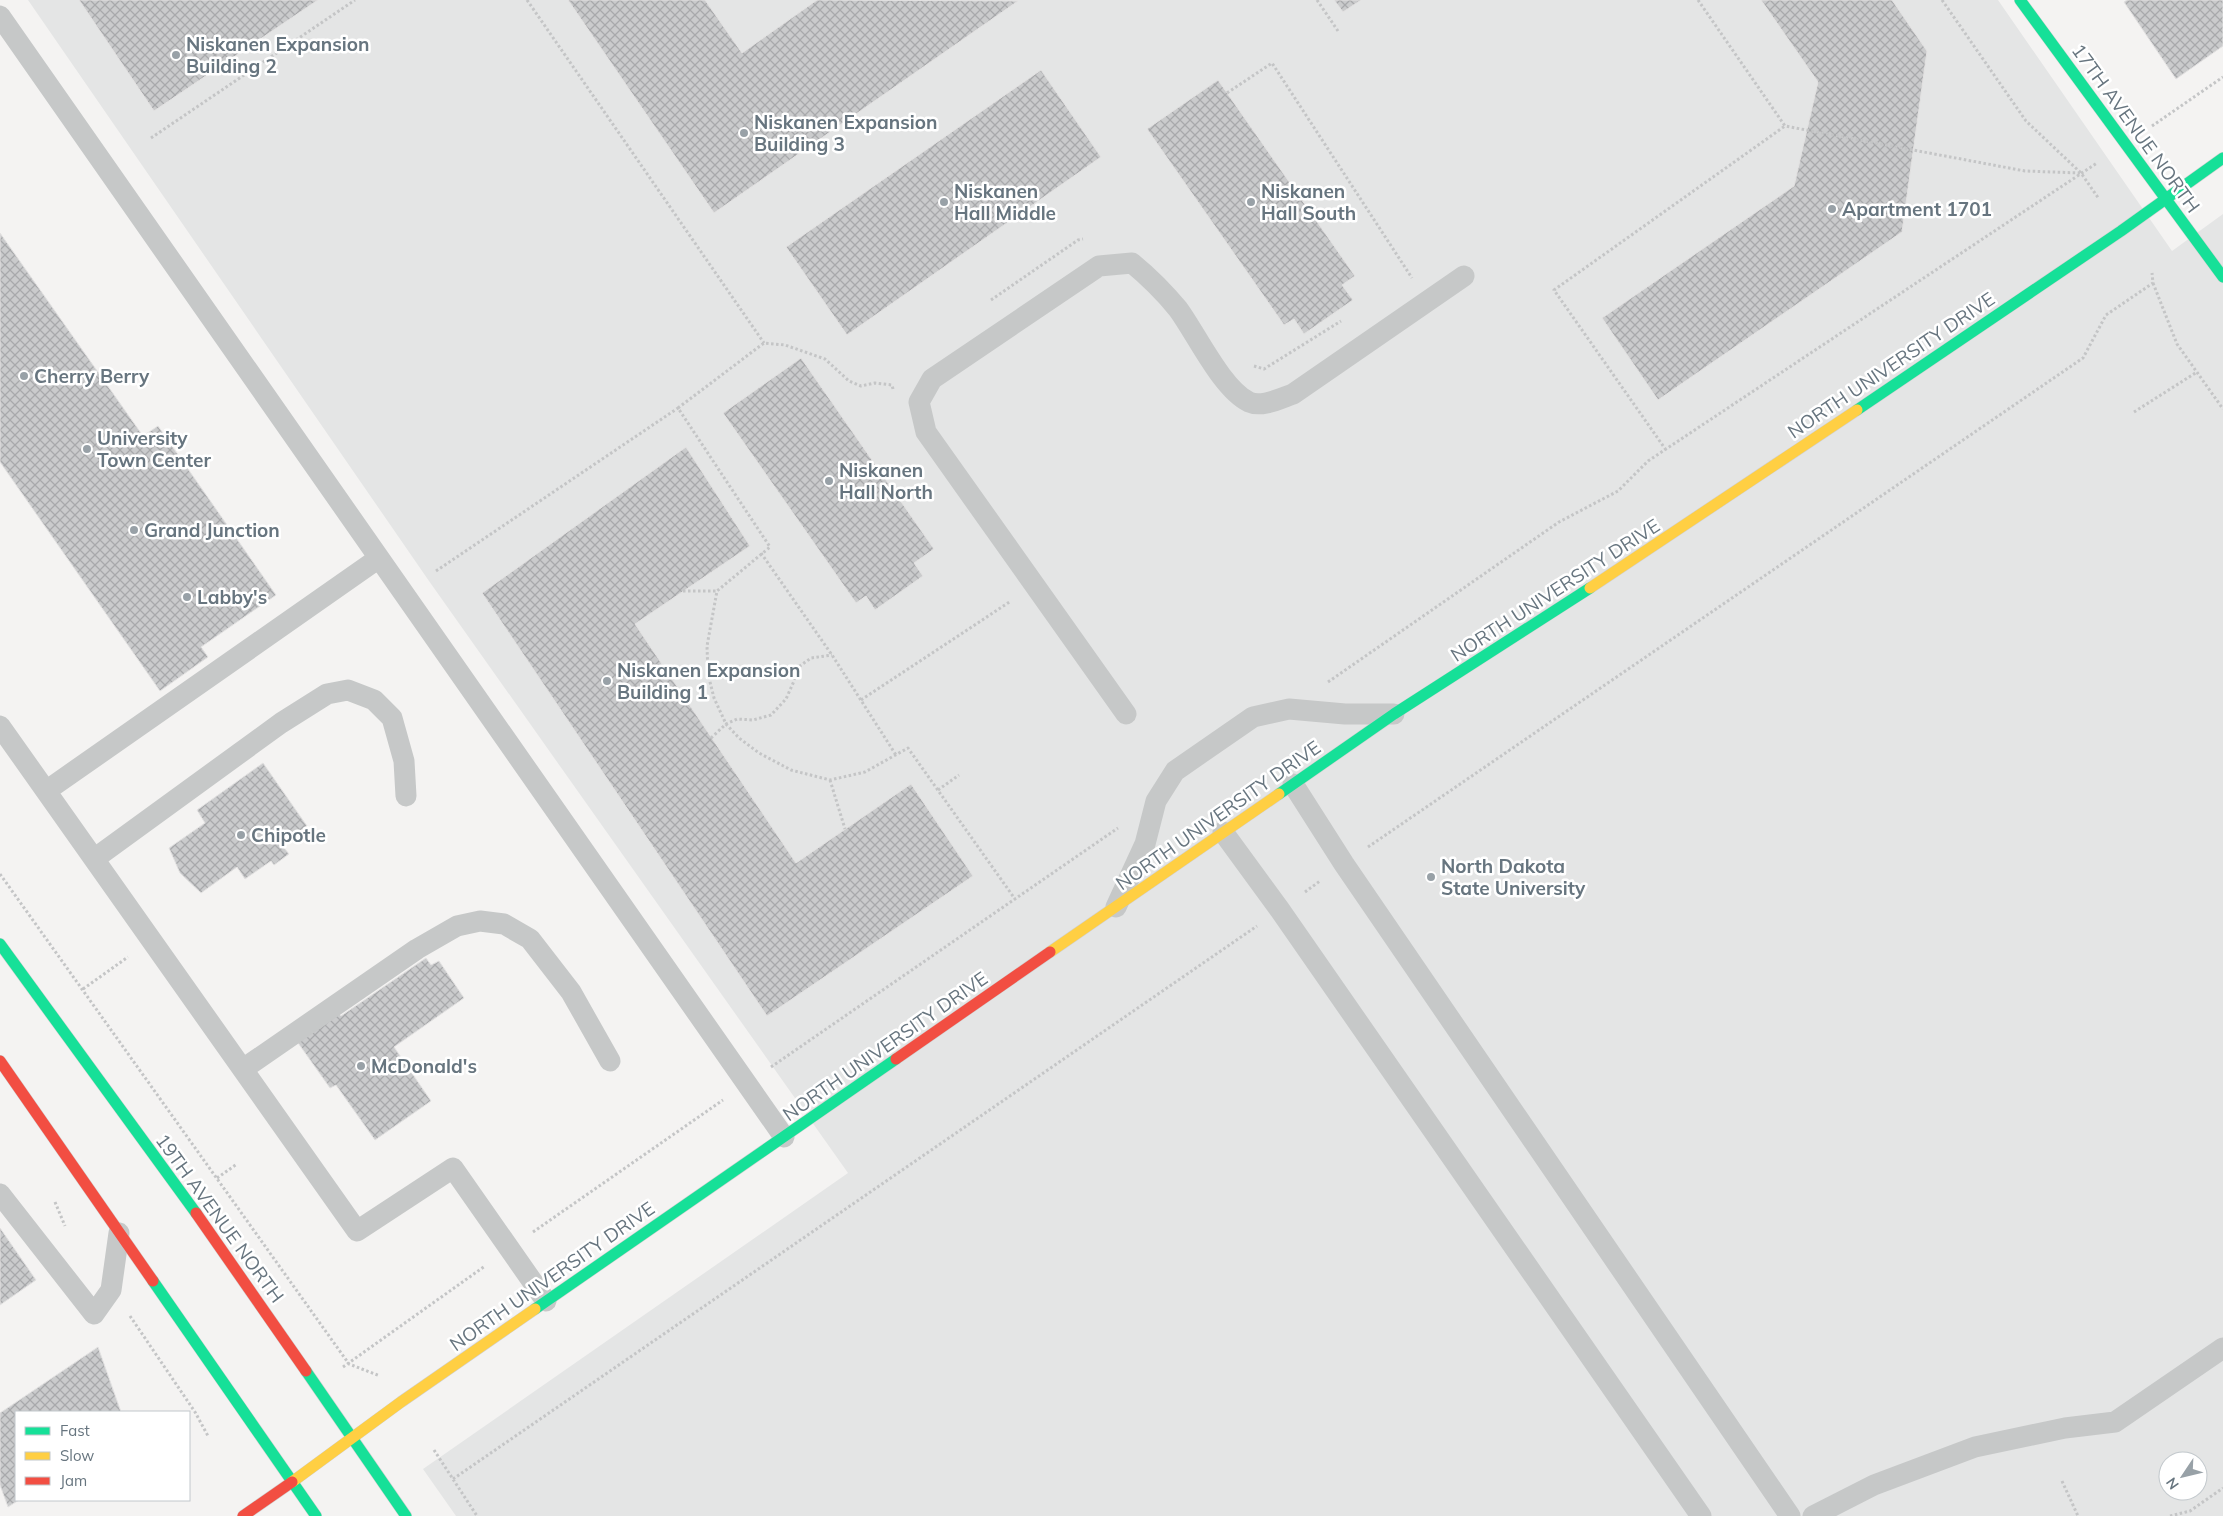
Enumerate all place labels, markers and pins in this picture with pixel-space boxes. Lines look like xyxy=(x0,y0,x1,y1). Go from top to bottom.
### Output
place label: Niskanen Expansion Building 2 xyxy=(186,32,369,78)
marker: Niskanen Expansion Building 2 xyxy=(170,49,182,61)
place label: Niskanen Expansion Building 3 xyxy=(754,110,937,156)
marker: Niskanen Expansion Building 3 xyxy=(738,127,750,139)
place label: Niskanen Hall Middle xyxy=(954,179,1056,225)
place label: Niskanen Hall South xyxy=(1261,179,1356,225)
marker: Niskanen Hall Middle xyxy=(938,196,950,208)
marker: Niskanen Hall South xyxy=(1245,196,1257,208)
place label: Apartment 1701 xyxy=(1842,197,1992,221)
marker: Apartment 1701 xyxy=(1826,203,1838,215)
place label: Cherry Berry xyxy=(34,364,150,388)
marker: Cherry Berry xyxy=(18,370,30,382)
place label: University Town Center xyxy=(97,426,212,472)
marker: University Town Center xyxy=(81,443,93,455)
place label: Niskanen Hall North xyxy=(839,458,933,504)
marker: Niskanen Hall North xyxy=(823,475,835,487)
place label: Grand Junction xyxy=(144,518,280,542)
marker: Grand Junction xyxy=(128,524,140,536)
place label: Labby's xyxy=(197,585,267,609)
marker: Labby's xyxy=(181,591,193,603)
place label: Niskanen Expansion Building 1 xyxy=(617,658,800,704)
marker: Niskanen Expansion Building 1 xyxy=(601,675,613,687)
place label: Chipotle xyxy=(251,823,326,847)
marker: Chipotle xyxy=(235,829,247,841)
place label: North Dakota State University xyxy=(1441,854,1586,900)
marker: North Dakota State University xyxy=(1425,871,1437,883)
place label: McDonald's xyxy=(371,1054,477,1078)
marker: McDonald's xyxy=(355,1060,367,1072)

